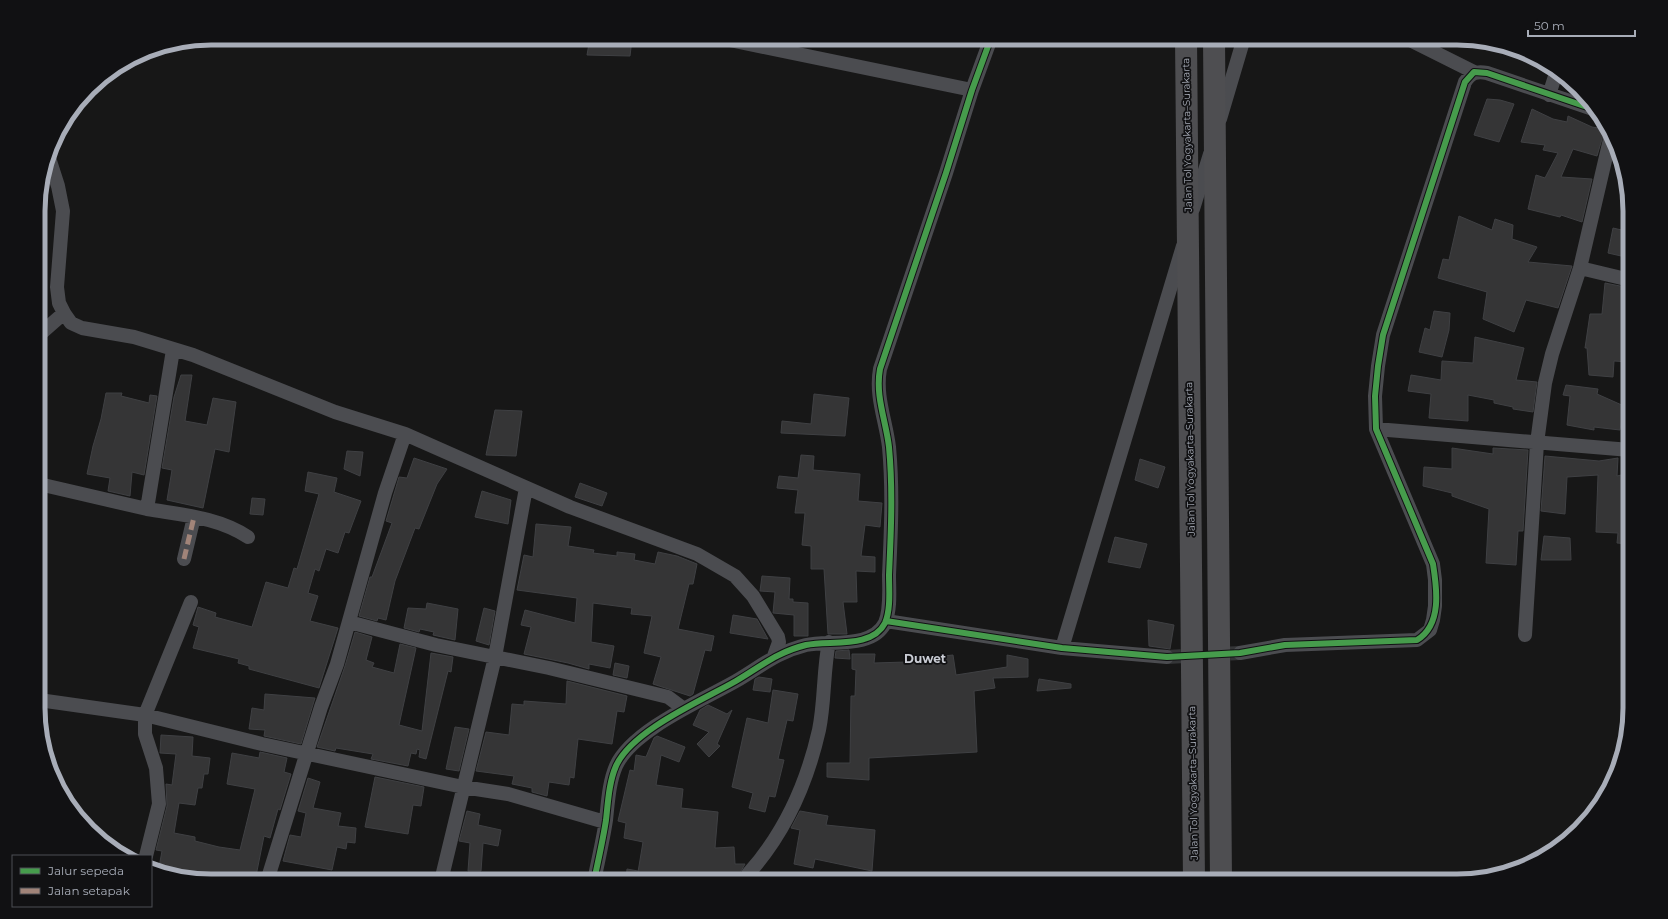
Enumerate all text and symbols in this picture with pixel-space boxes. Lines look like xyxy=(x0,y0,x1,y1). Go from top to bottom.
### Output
scale bar xyxy=(1528,12,1635,38)
text: 50 m xyxy=(1534,18,1565,33)
street label: Jalan Tol Yogyakarta–Surakarta xyxy=(1179,58,1195,213)
street label: Jalan Tol Yogyakarta–Surakarta xyxy=(1182,382,1198,537)
district label: Duwet xyxy=(904,651,947,666)
street label: Jalan Tol Yogyakarta–Surakarta xyxy=(1185,706,1201,861)
legend xyxy=(12,855,152,907)
text: Jalur sepeda xyxy=(47,863,124,878)
text: Jalan setapak xyxy=(47,883,131,898)

